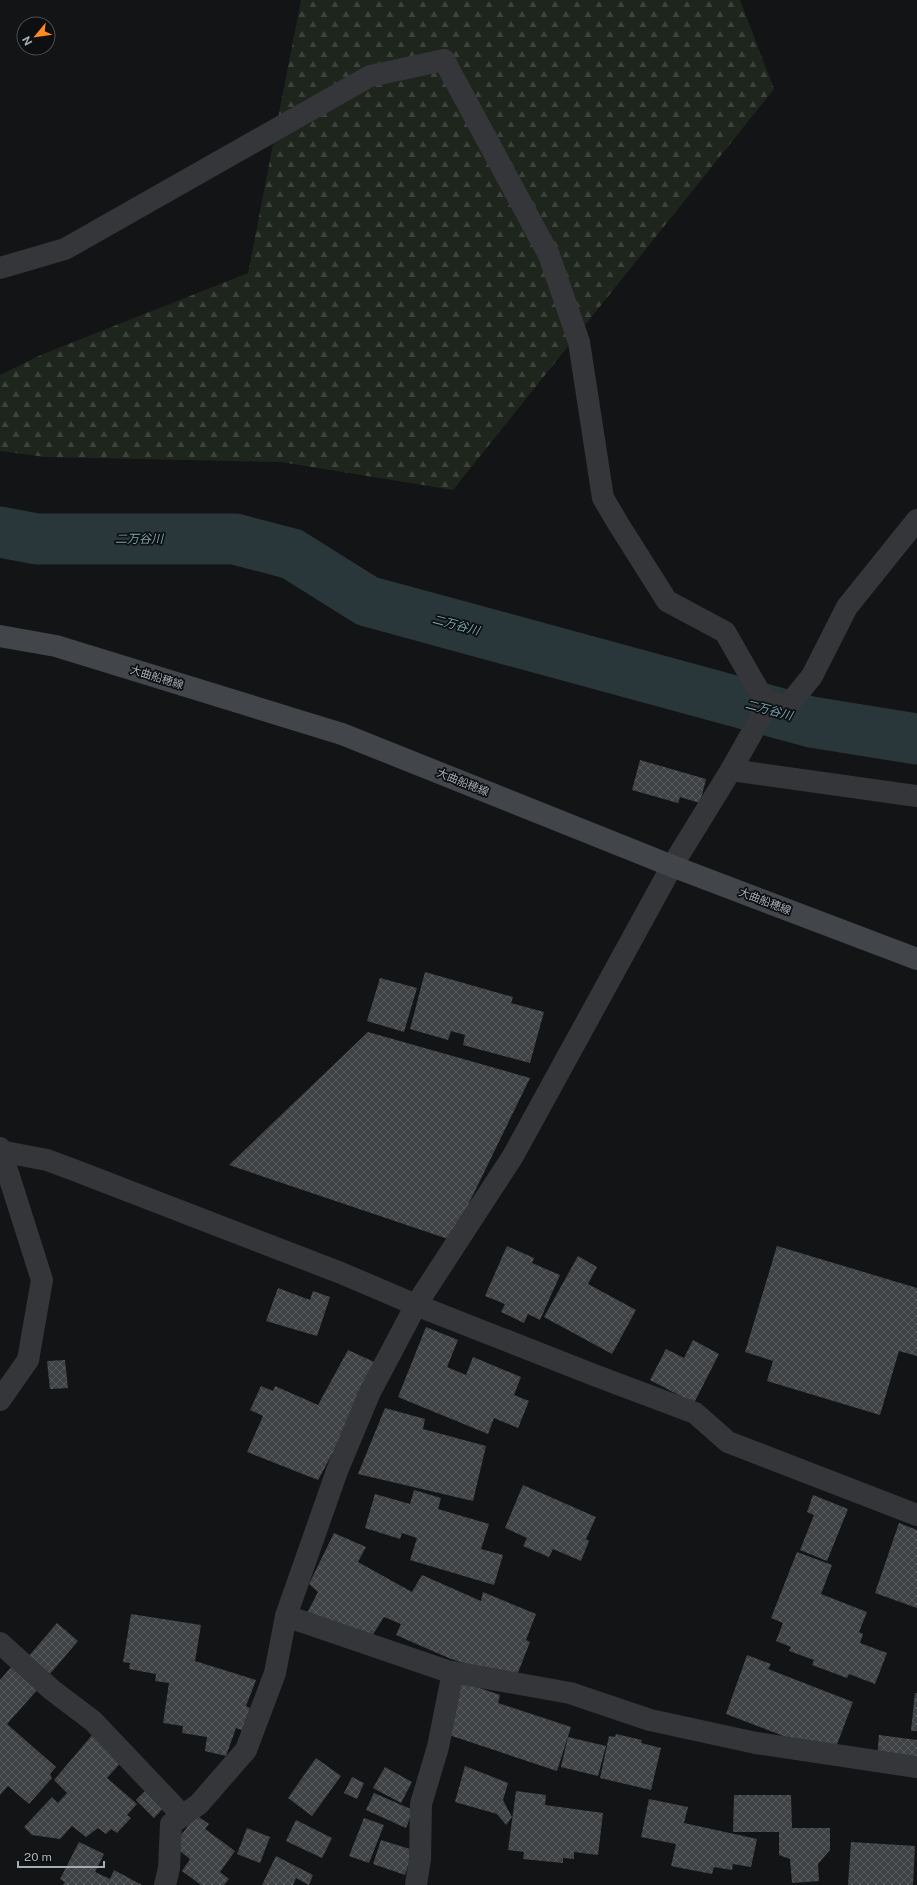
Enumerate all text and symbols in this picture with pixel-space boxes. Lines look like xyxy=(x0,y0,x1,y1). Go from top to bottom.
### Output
north arrow xyxy=(16,16,56,56)
text: N xyxy=(20,34,35,48)
water label: 二万谷川 xyxy=(115,532,165,546)
water label: 二万谷川 xyxy=(431,612,483,638)
street label: 大曲船穂線 xyxy=(129,663,185,691)
water label: 二万谷川 xyxy=(744,697,796,723)
street label: 大曲船穂線 xyxy=(435,766,491,798)
street label: 大曲船穂線 xyxy=(737,886,793,916)
scale bar xyxy=(18,1843,104,1869)
text: 20 m xyxy=(24,1850,52,1864)

